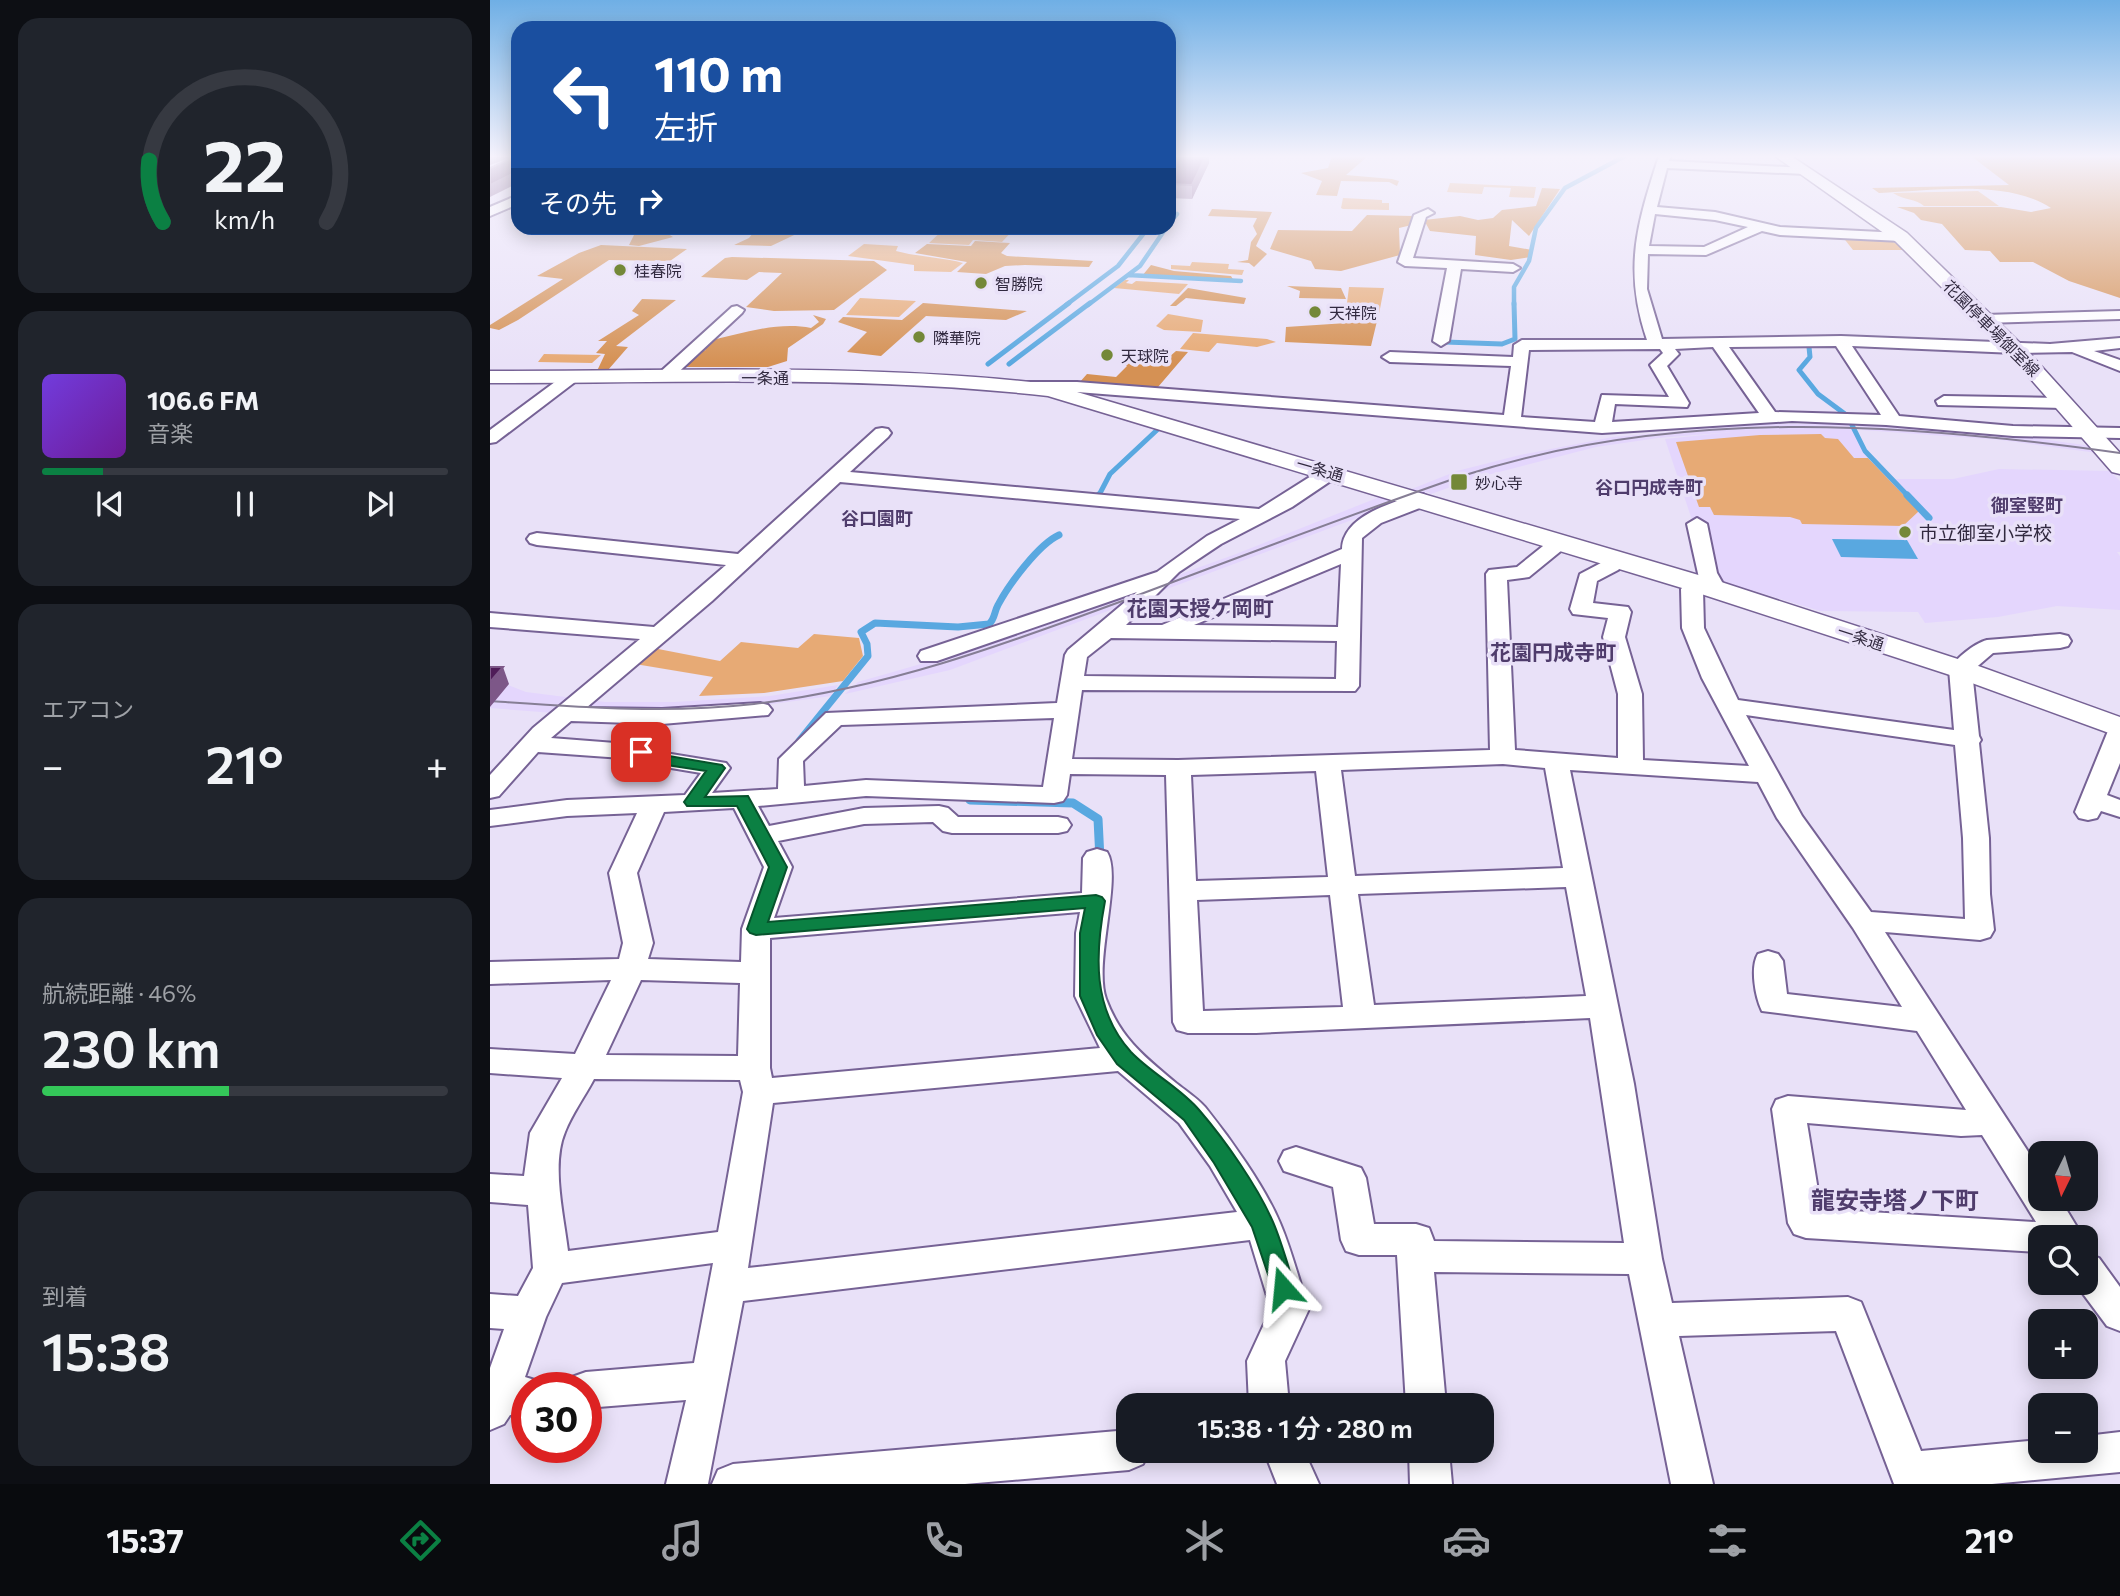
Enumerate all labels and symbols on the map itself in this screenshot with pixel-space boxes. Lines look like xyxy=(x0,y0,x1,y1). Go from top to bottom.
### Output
place label: 桂春院 xyxy=(634,261,682,280)
marker: 桂春院 xyxy=(612,262,628,278)
place label: 智勝院 xyxy=(995,274,1043,293)
marker: 智勝院 xyxy=(973,275,989,291)
street label: 花園停車場御室線 xyxy=(1940,276,2044,380)
place label: 天祥院 xyxy=(1329,303,1377,322)
marker: 天祥院 xyxy=(1307,304,1323,320)
place label: 隣華院 xyxy=(933,328,981,347)
marker: 隣華院 xyxy=(911,329,927,345)
place label: 天球院 xyxy=(1121,346,1169,365)
marker: 天球院 xyxy=(1099,347,1115,363)
street label: 一条通 xyxy=(741,368,789,387)
street label: 一条通 xyxy=(1294,453,1346,485)
marker: 妙心寺 xyxy=(1449,472,1469,492)
place label: 妙心寺 xyxy=(1475,473,1523,492)
district label: 谷口円成寺町 xyxy=(1595,476,1703,498)
district label: 御室竪町 xyxy=(1990,494,2063,516)
district label: 谷口園町 xyxy=(841,507,913,529)
place label: 市立御室小学校 xyxy=(1919,521,2052,544)
marker: 市立御室小学校 xyxy=(1897,524,1913,540)
district label: 花園天授ケ岡町 xyxy=(1127,595,1274,620)
street label: 一条通 xyxy=(1835,621,1887,653)
district label: 花園円成寺町 xyxy=(1490,639,1616,664)
pin xyxy=(611,722,671,782)
north arrow xyxy=(2028,1141,2098,1211)
district label: 龍安寺塔ノ下町 xyxy=(1811,1185,1979,1214)
position arrow xyxy=(1246,1251,1320,1325)
speed limit sign: 30 xyxy=(511,1372,602,1463)

